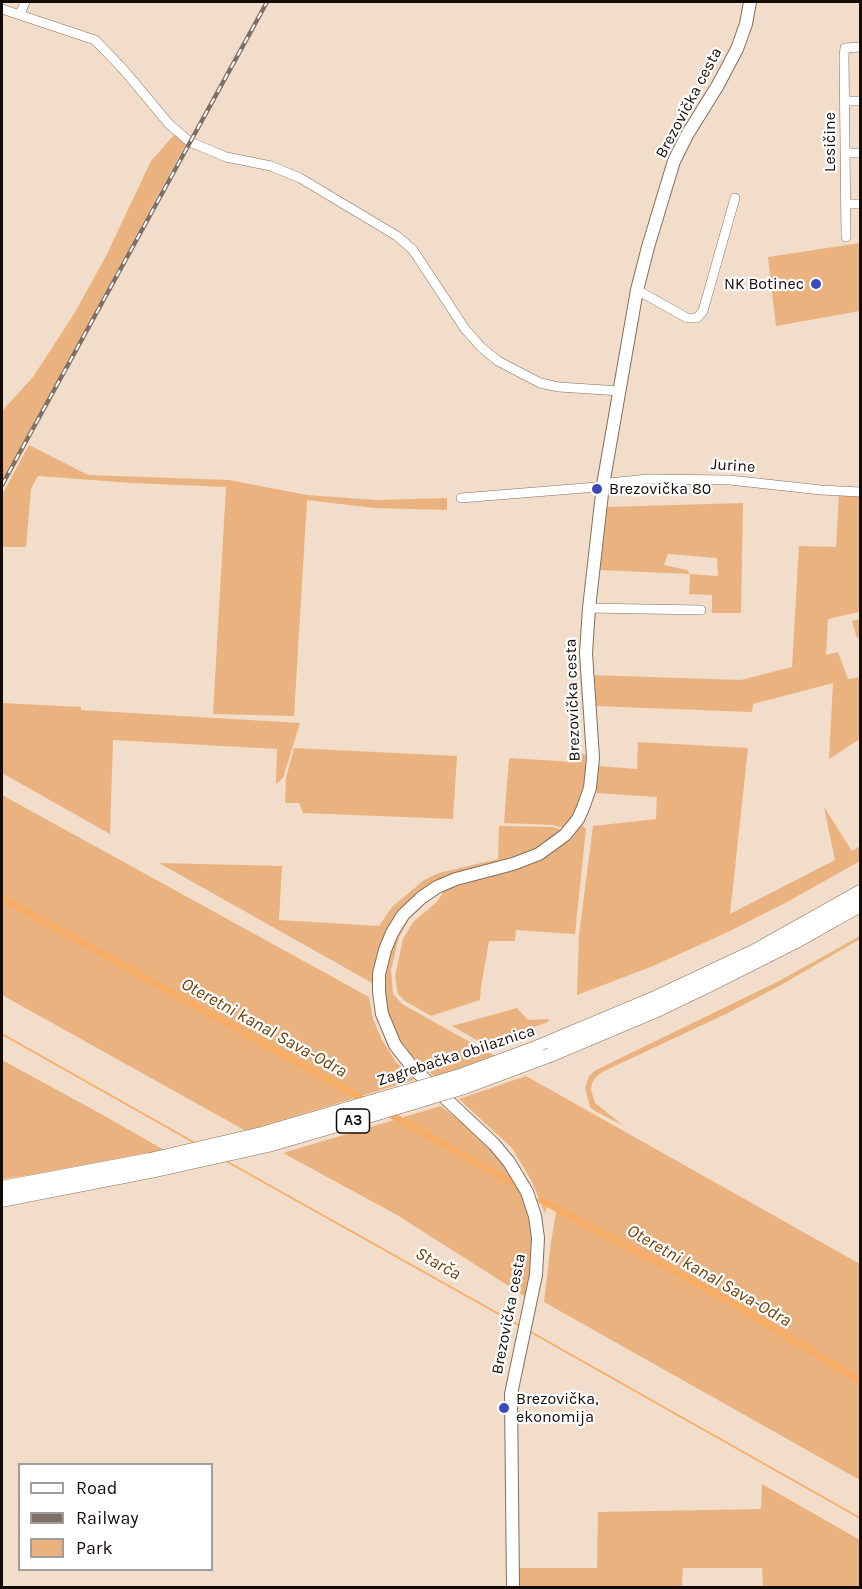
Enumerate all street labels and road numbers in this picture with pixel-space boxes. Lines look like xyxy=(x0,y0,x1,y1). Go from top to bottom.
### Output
street label: Brezovička cesta xyxy=(652,44,726,162)
street label: Lesičine xyxy=(820,112,840,172)
street label: Jurine xyxy=(710,455,756,477)
street label: Brezovička cesta xyxy=(561,638,585,762)
street label: Zagrebačka obilaznica xyxy=(375,1021,537,1091)
road number: A3 xyxy=(336,1109,370,1133)
street label: Brezovička cesta xyxy=(488,1252,530,1376)

